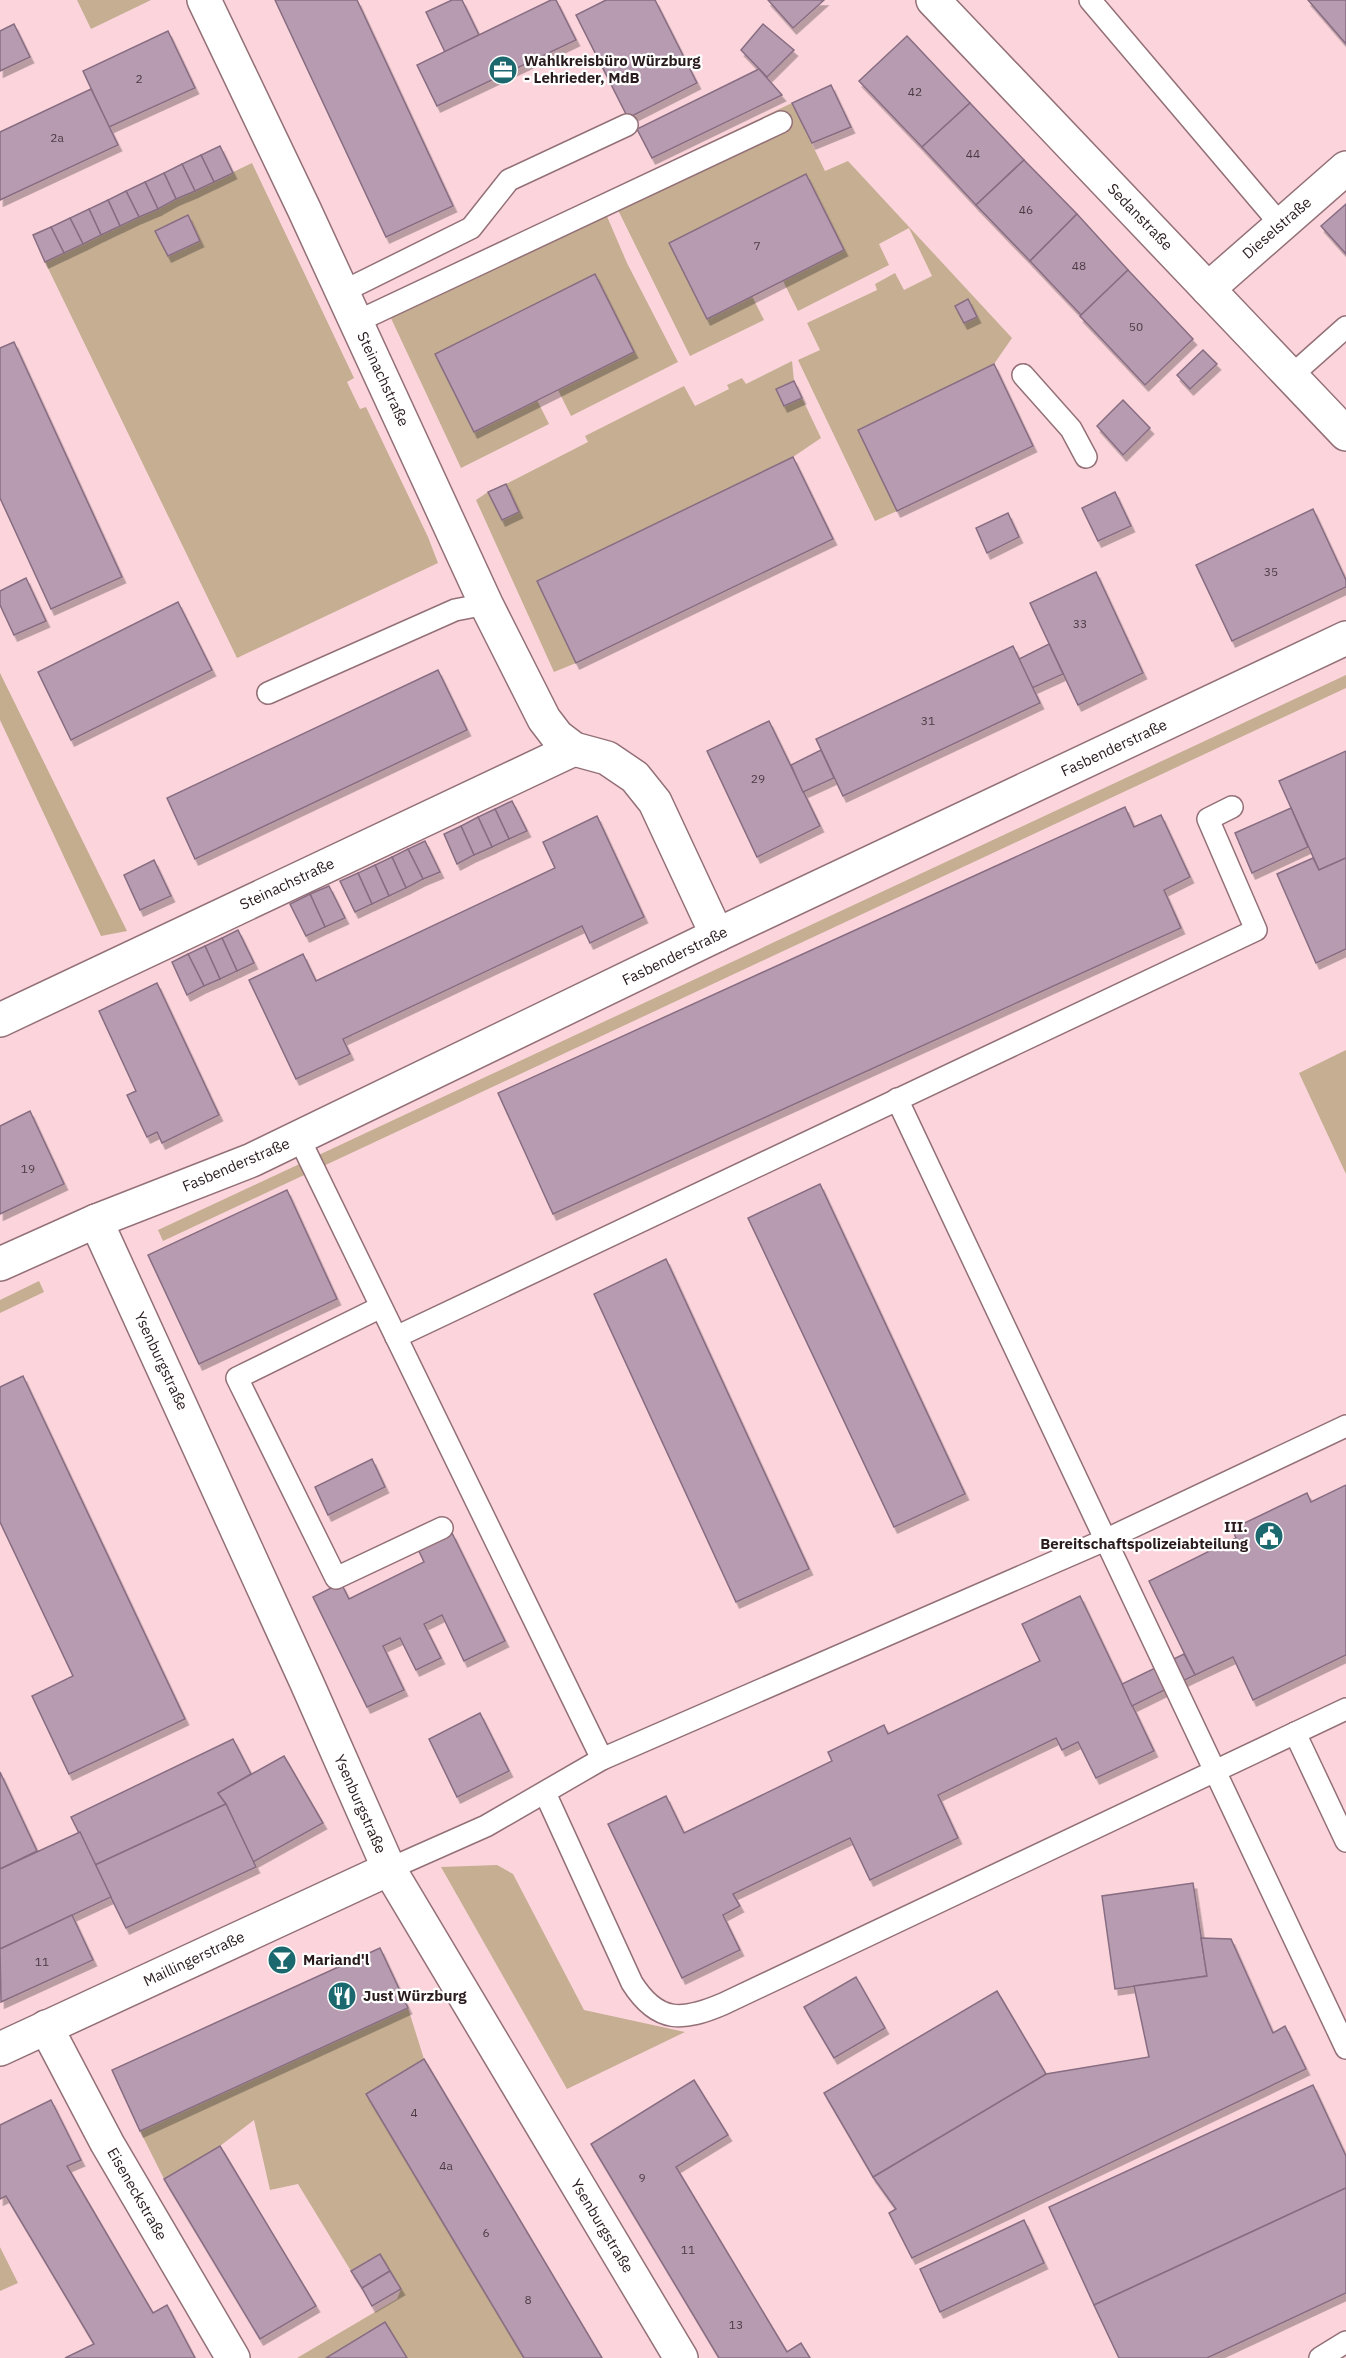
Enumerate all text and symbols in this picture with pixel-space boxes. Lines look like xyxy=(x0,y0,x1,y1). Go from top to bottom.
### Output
place label: Wahlkreisbüro Würzburg - Lehrieder, MdB xyxy=(524,51,701,87)
office icon: Wahlkreisbüro Würzburg - Lehrieder, MdB xyxy=(487,54,519,86)
house number: 2 xyxy=(135,71,143,86)
house number: 42 xyxy=(908,84,922,99)
house number: 2a xyxy=(50,130,64,145)
house number: 44 xyxy=(966,146,980,161)
street label: Sedanstraße xyxy=(1104,179,1177,254)
street label: Dieselstraße xyxy=(1238,192,1315,263)
house number: 46 xyxy=(1019,202,1033,217)
house number: 7 xyxy=(753,238,761,253)
house number: 48 xyxy=(1072,258,1086,273)
house number: 50 xyxy=(1129,319,1143,334)
street label: Steinachstraße xyxy=(353,328,414,429)
house number: 35 xyxy=(1264,564,1278,579)
house number: 33 xyxy=(1073,616,1087,631)
house number: 31 xyxy=(921,713,935,728)
street label: Fasbenderstraße xyxy=(1058,715,1170,780)
house number: 29 xyxy=(751,771,765,786)
street label: Steinachstraße xyxy=(236,853,337,914)
street label: Fasbenderstraße xyxy=(619,922,731,989)
street label: Fasbenderstraße xyxy=(179,1133,292,1196)
house number: 19 xyxy=(21,1161,35,1176)
street label: Ysenburgstraße xyxy=(130,1309,193,1413)
place label: III. Bereitschaftspolizeiabteilung xyxy=(1040,1517,1249,1553)
public building icon: III. Bereitschaftspolizeiabteilung xyxy=(1253,1520,1285,1552)
street label: Ysenburgstraße xyxy=(330,1751,391,1856)
street label: Maillingerstraße xyxy=(140,1927,247,1990)
bar icon: Mariand'l xyxy=(266,1944,298,1976)
place label: Mariand'l xyxy=(303,1950,370,1969)
house number: 11 xyxy=(35,1954,49,1969)
restaurant icon: Just Würzburg xyxy=(326,1980,358,2012)
place label: Just Würzburg xyxy=(363,1986,467,2005)
house number: 4 xyxy=(410,2105,418,2120)
street label: Eiseneckstraße xyxy=(103,2144,172,2243)
house number: 4a xyxy=(439,2158,453,2173)
house number: 9 xyxy=(638,2170,646,2185)
street label: Ysenburgstraße xyxy=(567,2175,638,2276)
house number: 6 xyxy=(482,2225,490,2240)
house number: 11 xyxy=(681,2242,695,2257)
house number: 8 xyxy=(524,2292,532,2307)
house number: 13 xyxy=(729,2317,743,2332)

